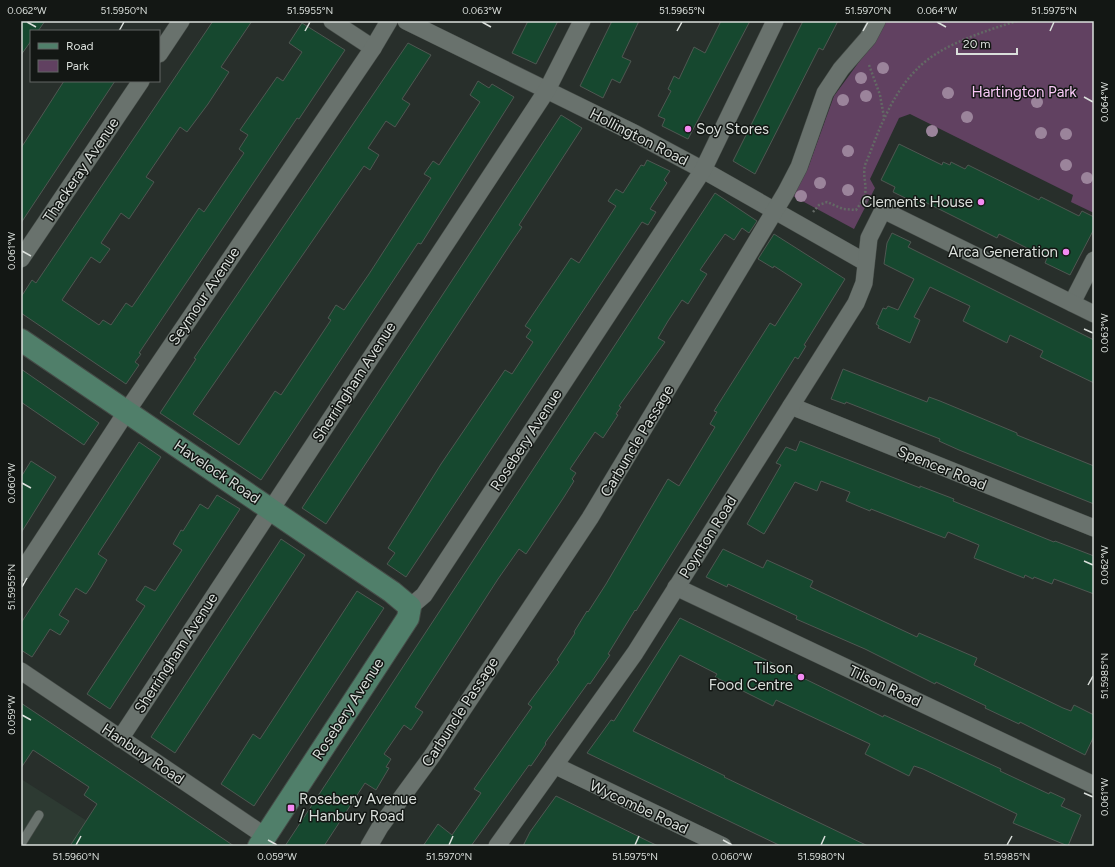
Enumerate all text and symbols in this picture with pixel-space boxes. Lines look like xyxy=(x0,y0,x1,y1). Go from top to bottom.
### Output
text: 0.062°W xyxy=(7,4,47,17)
text: 51.5950°N xyxy=(101,4,147,17)
text: 51.5955°N xyxy=(287,4,333,17)
text: 0.063°W xyxy=(462,4,502,17)
text: 51.5965°N xyxy=(659,4,705,17)
text: 51.5970°N xyxy=(845,4,891,17)
text: 0.064°W xyxy=(917,4,957,17)
text: 51.5975°N xyxy=(1031,4,1077,17)
legend xyxy=(30,30,160,82)
scale bar xyxy=(957,30,1017,56)
text: 20 m xyxy=(963,37,991,51)
text: Road xyxy=(66,39,94,53)
text: Park xyxy=(66,59,89,73)
text: 0.064°W xyxy=(1098,82,1111,122)
park label: Hartington Park xyxy=(971,83,1077,101)
street label: Hollington Road xyxy=(587,104,691,170)
street label: Thackeray Avenue xyxy=(39,114,123,226)
place label: Soy Stores xyxy=(696,120,769,138)
marker: Soy Stores xyxy=(683,124,693,134)
place label: Clements House xyxy=(861,193,973,211)
marker: Clements House xyxy=(976,197,986,207)
text: 0.061°W xyxy=(5,232,18,270)
place label: Arca Generation xyxy=(948,243,1058,261)
street label: Seymour Avenue xyxy=(165,244,243,348)
marker: Arca Generation xyxy=(1061,247,1071,257)
text: 0.063°W xyxy=(1098,313,1111,353)
street label: Sherringham Avenue xyxy=(308,318,400,446)
street label: Carbuncle Passage xyxy=(597,382,677,500)
street label: Rosebery Avenue xyxy=(486,386,566,494)
street label: Havelock Road xyxy=(170,437,264,507)
street label: Spencer Road xyxy=(895,442,989,494)
text: 0.060°W xyxy=(5,462,18,503)
street label: Poynton Road xyxy=(675,492,741,582)
text: 0.062°W xyxy=(1098,545,1111,585)
text: 51.5955°N xyxy=(5,564,18,610)
street label: Sherringham Avenue xyxy=(130,589,222,717)
text: 51.5985°N xyxy=(1098,653,1111,699)
street label: Carbuncle Passage xyxy=(418,654,502,770)
street label: Rosebery Avenue xyxy=(308,655,388,763)
place label: Tilson Food Centre xyxy=(709,659,793,694)
street label: Tilson Road xyxy=(846,661,924,711)
marker: Tilson Food Centre xyxy=(796,672,806,682)
text: 0.059°W xyxy=(5,695,18,735)
street label: Hanbury Road xyxy=(98,720,188,788)
street label: Wycombe Road xyxy=(587,776,691,838)
text: 0.061°W xyxy=(1098,778,1111,816)
place label: Rosebery Avenue / Hanbury Road xyxy=(299,790,417,825)
marker: Rosebery Avenue / Hanbury Road xyxy=(286,803,296,813)
text: 51.5960°N xyxy=(53,850,99,863)
text: 0.059°W xyxy=(257,850,297,863)
text: 51.5970°N xyxy=(426,850,472,863)
text: 51.5975°N xyxy=(612,850,658,863)
text: 0.060°W xyxy=(712,850,753,863)
text: 51.5980°N xyxy=(797,850,845,863)
text: 51.5985°N xyxy=(984,850,1030,863)

